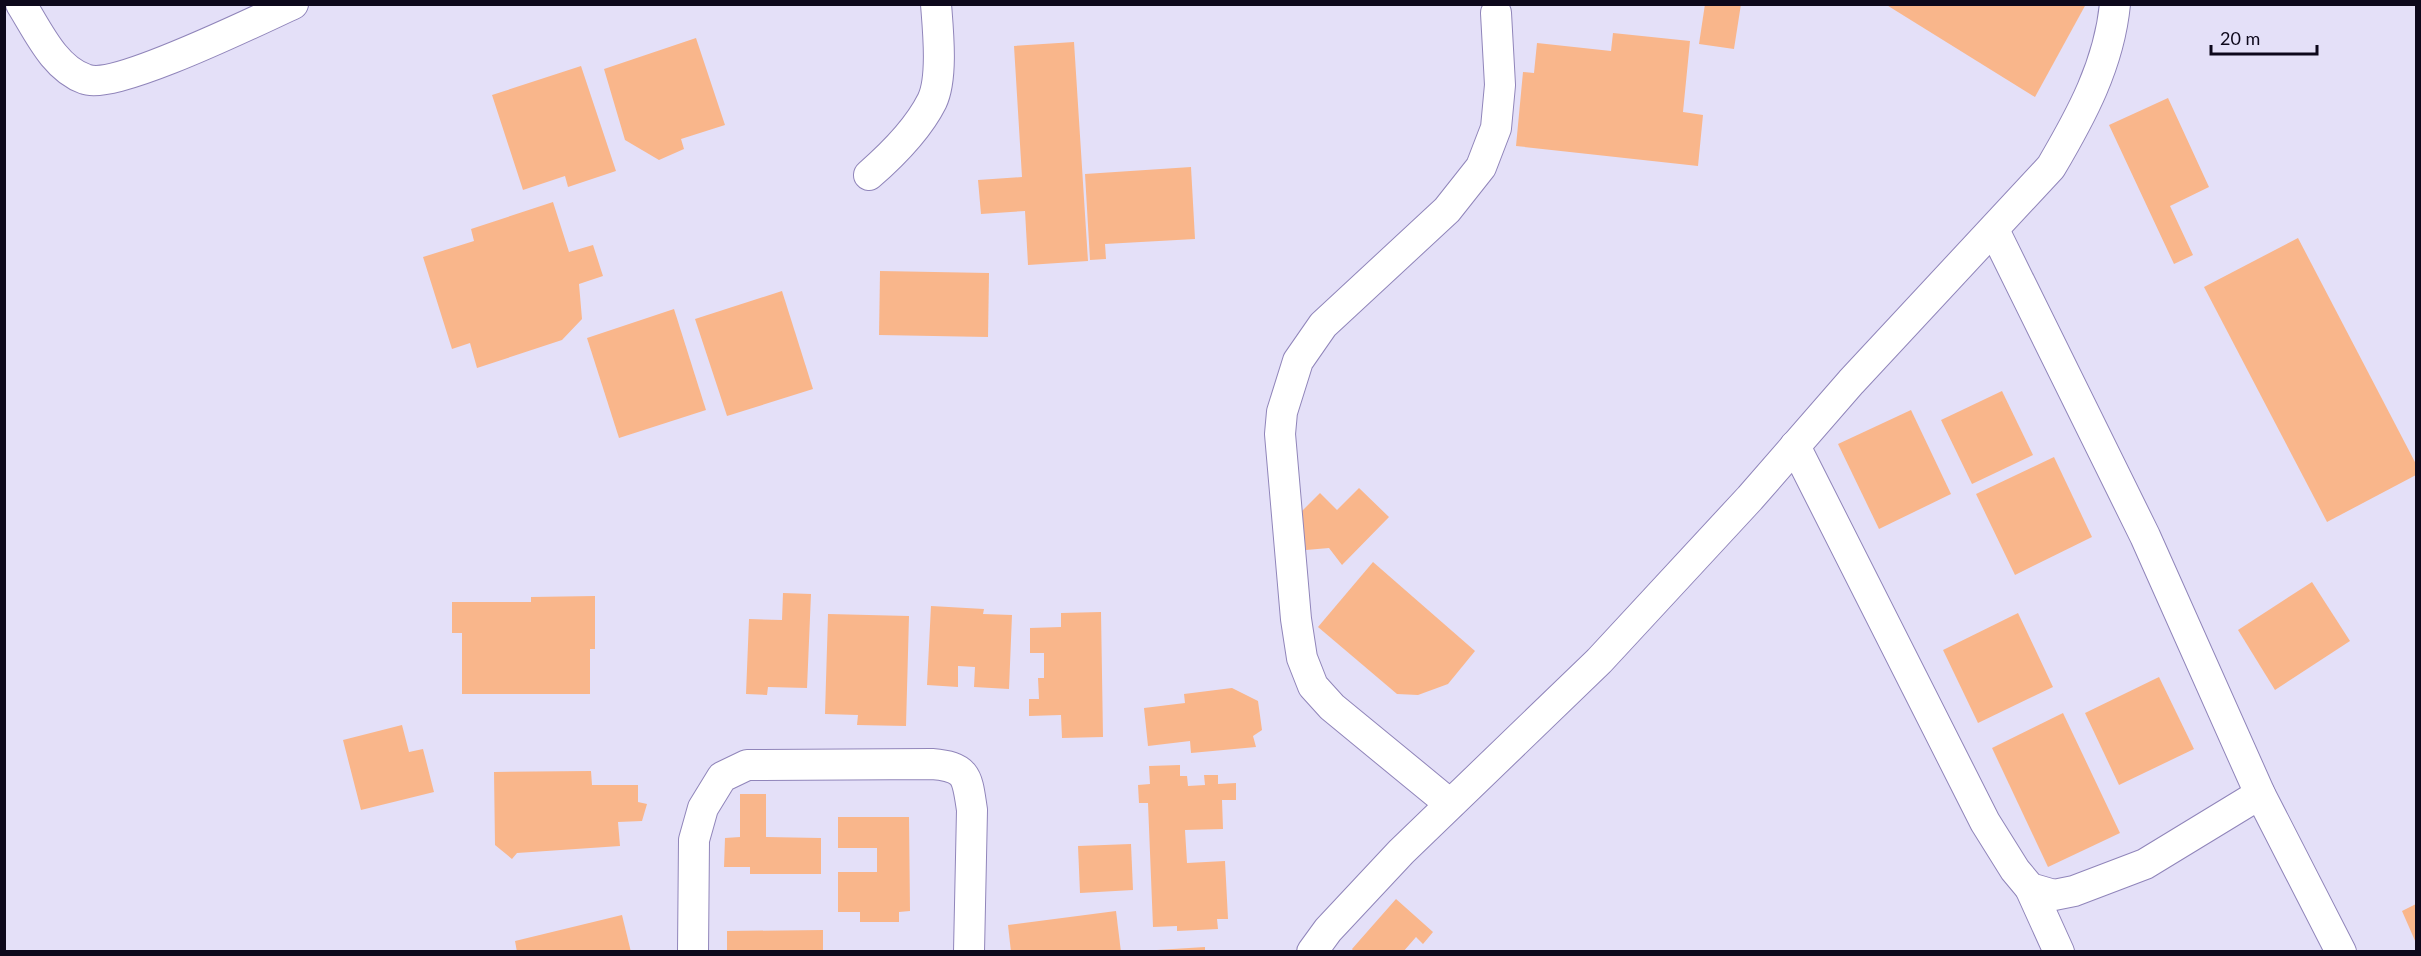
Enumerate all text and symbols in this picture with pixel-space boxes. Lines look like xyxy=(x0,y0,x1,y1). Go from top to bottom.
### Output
scale bar xyxy=(2211,18,2318,56)
text: 20 m xyxy=(2220,27,2260,49)

